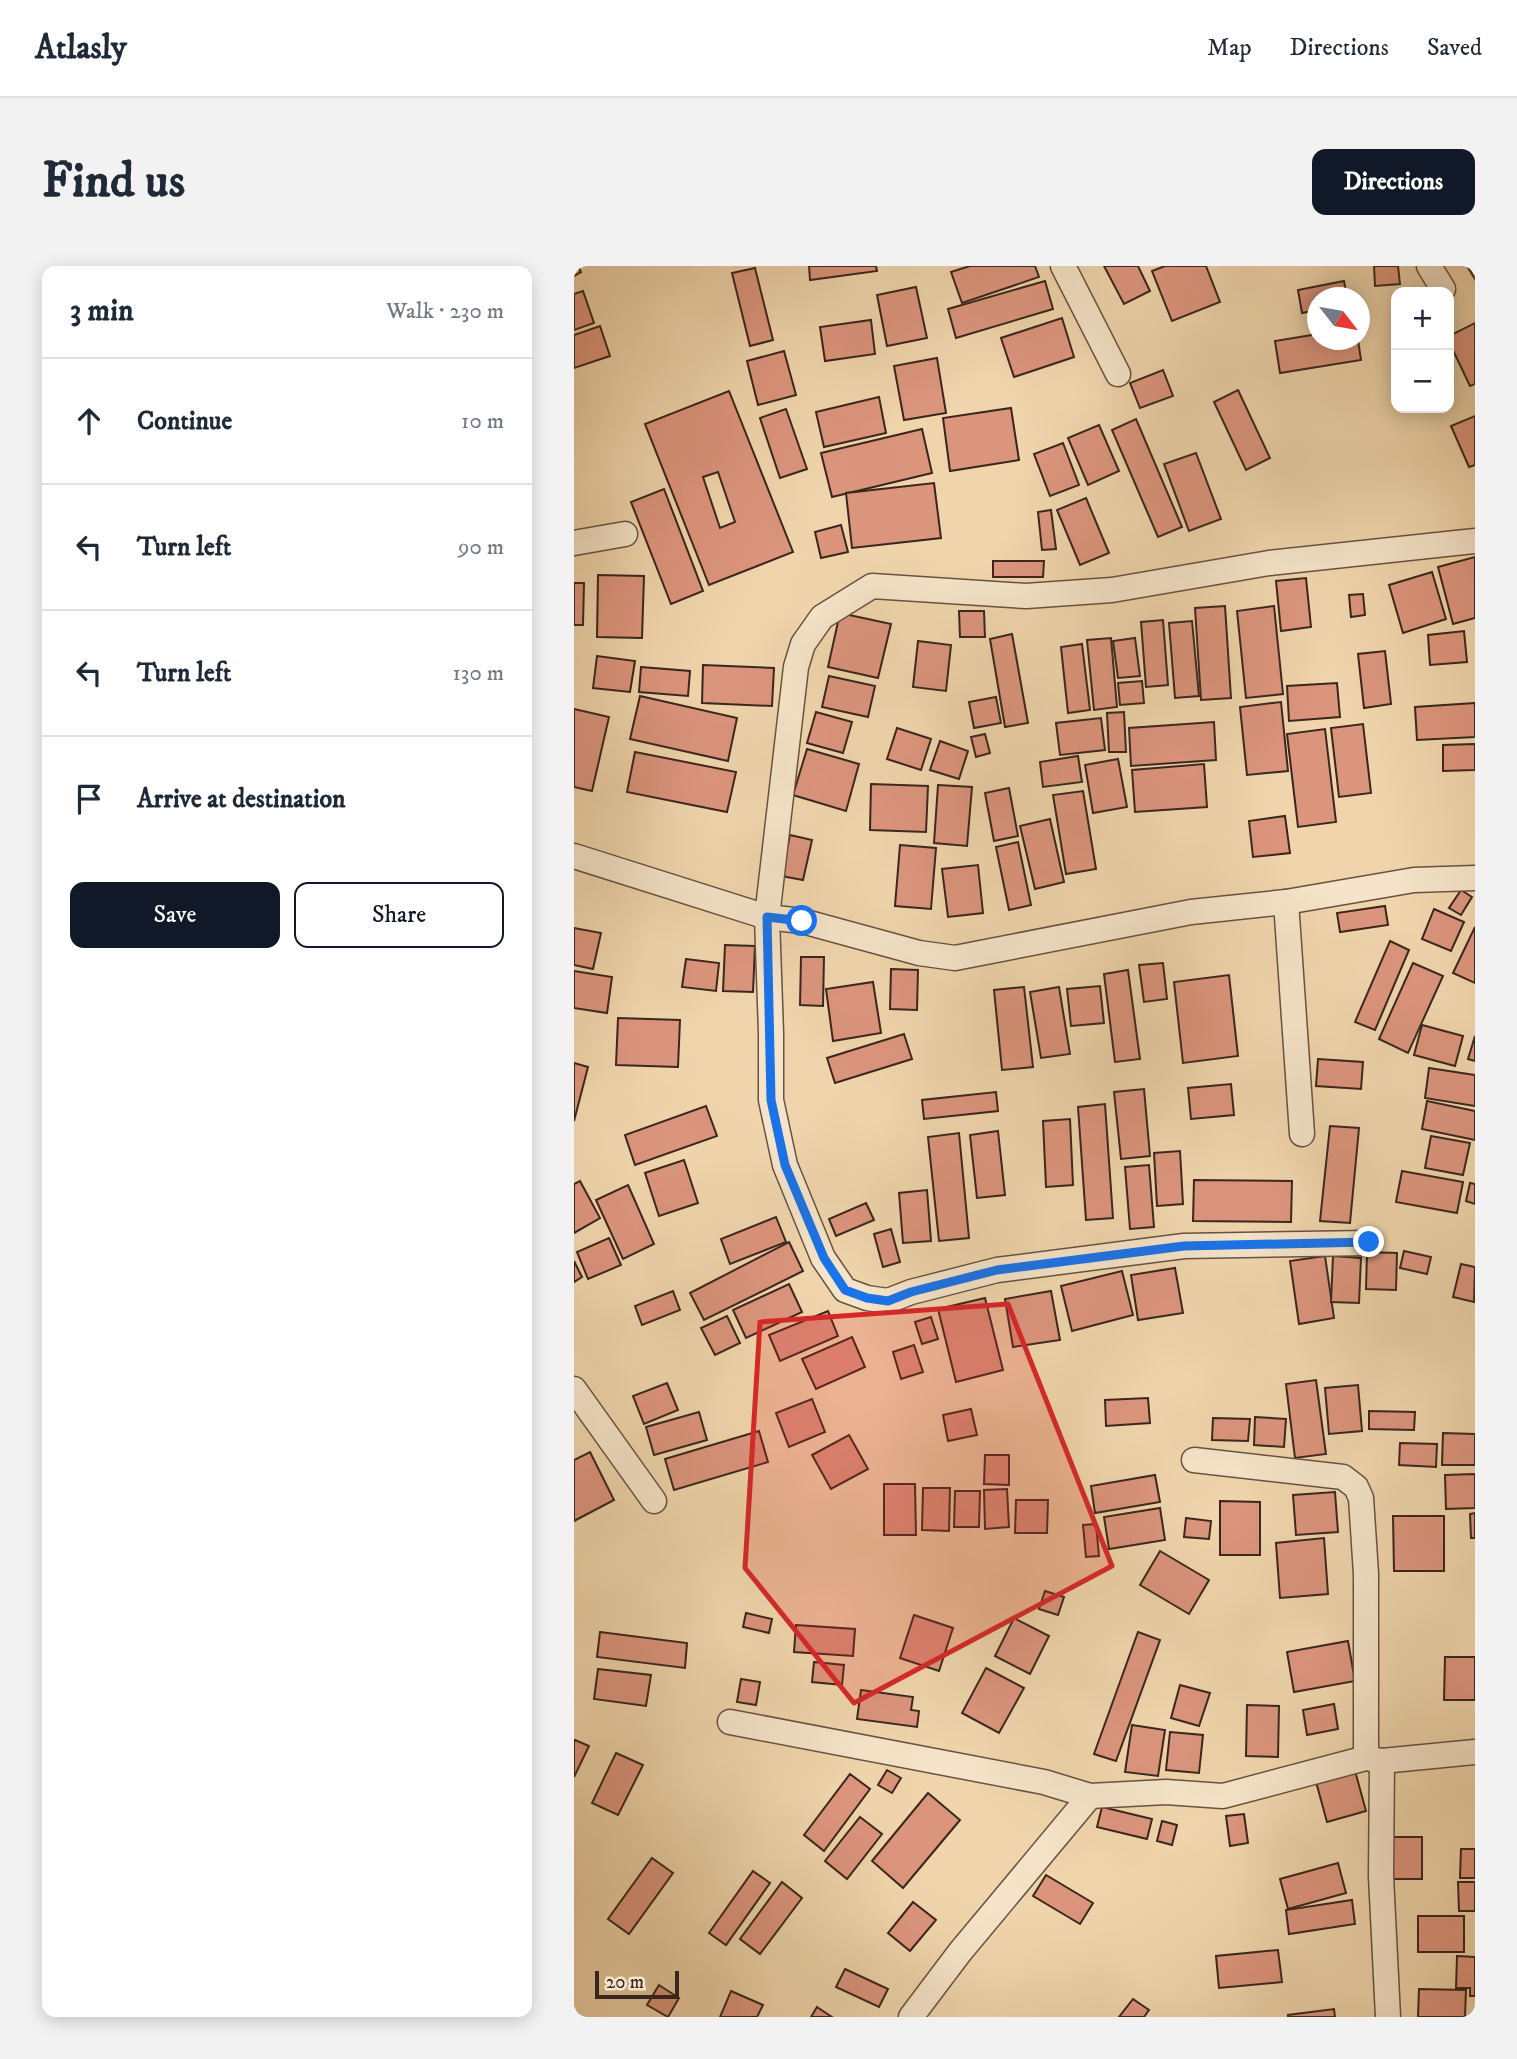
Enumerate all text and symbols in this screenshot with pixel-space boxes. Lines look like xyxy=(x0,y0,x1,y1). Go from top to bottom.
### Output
text: Atlasly xyxy=(35,28,127,69)
text: Map xyxy=(1207,33,1252,63)
text: Directions xyxy=(1290,33,1389,63)
text: Saved xyxy=(1427,33,1482,63)
button: Directions xyxy=(1312,149,1475,215)
text: Find us xyxy=(42,151,185,213)
north arrow xyxy=(1307,287,1370,350)
map controls xyxy=(1391,287,1454,413)
button: + xyxy=(1391,287,1454,350)
text: 3 min xyxy=(70,293,134,330)
text: Walk · 230 m xyxy=(386,297,504,326)
button: − xyxy=(1391,350,1454,413)
icon: ahead xyxy=(70,402,108,440)
text: Continue xyxy=(137,405,232,438)
text: 10 m xyxy=(461,407,504,436)
icon: left xyxy=(70,528,108,566)
text: Turn left xyxy=(137,531,231,564)
text: 90 m xyxy=(458,533,504,562)
icon: left xyxy=(70,654,108,692)
text: Turn left xyxy=(137,657,231,690)
text: 130 m xyxy=(452,659,504,688)
icon: arrive xyxy=(70,780,108,818)
text: Arrive at destination xyxy=(137,783,346,816)
button: Save xyxy=(70,882,280,948)
button: Share xyxy=(294,882,504,948)
route start xyxy=(786,905,817,936)
route end xyxy=(1353,1226,1384,1257)
scale bar xyxy=(595,1968,679,2000)
text: 20 m xyxy=(606,1971,644,1994)

